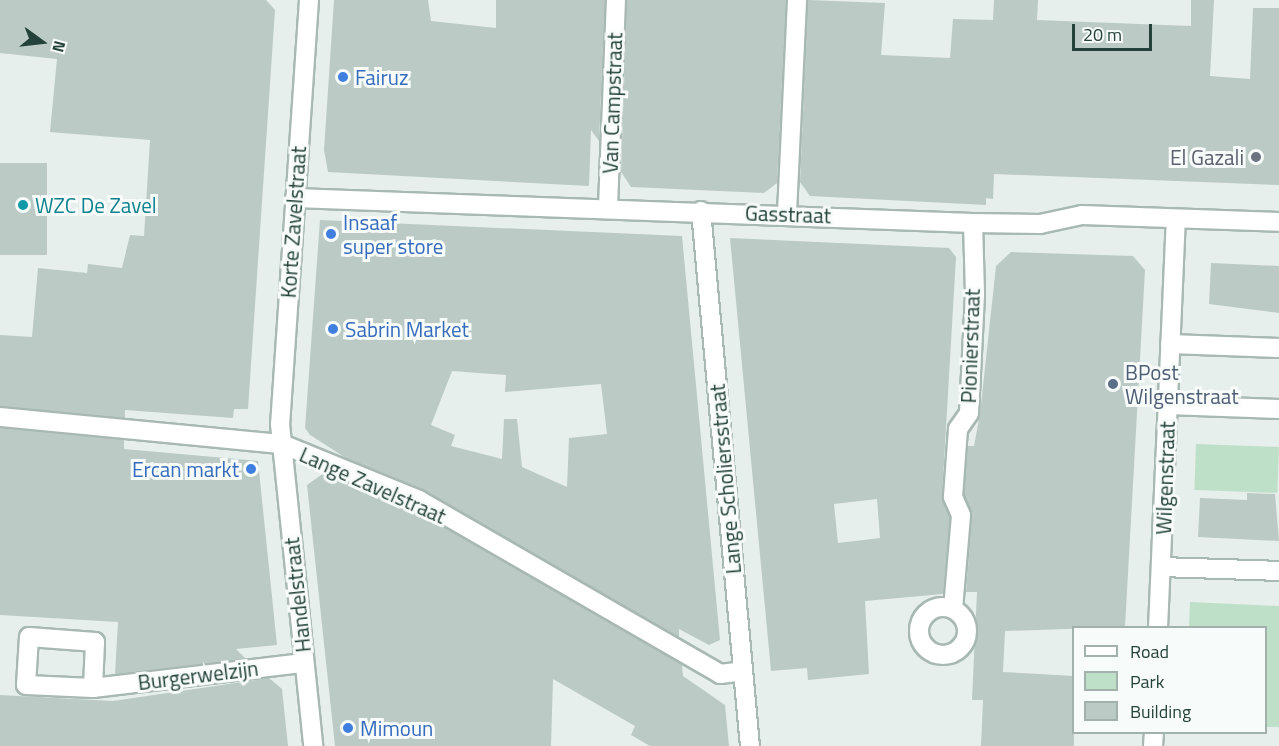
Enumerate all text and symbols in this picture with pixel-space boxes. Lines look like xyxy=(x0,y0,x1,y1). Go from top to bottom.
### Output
north arrow xyxy=(12,12,72,72)
scale bar xyxy=(1075,12,1154,50)
text: 20 m xyxy=(1083,21,1122,48)
street label: Van Campstraat xyxy=(597,32,627,174)
text: N xyxy=(46,38,72,55)
place label: Fairuz xyxy=(355,64,408,90)
marker: Fairuz xyxy=(336,70,350,84)
place label: El Gazali xyxy=(1170,144,1244,170)
street label: Korte Zavelstraat xyxy=(275,145,311,299)
marker: El Gazali xyxy=(1249,150,1263,164)
place label: WZC De Zavel xyxy=(35,192,157,218)
marker: WZC De Zavel xyxy=(16,198,30,212)
street label: Gasstraat xyxy=(745,200,831,228)
place label: Insaaf super store xyxy=(343,209,443,259)
marker: Insaaf super store xyxy=(324,227,338,241)
street label: Pionierstraat xyxy=(955,288,985,404)
place label: Sabrin Market xyxy=(345,316,469,342)
marker: Sabrin Market xyxy=(326,322,340,336)
place label: BPost Wilgenstraat xyxy=(1125,359,1239,409)
marker: BPost Wilgenstraat xyxy=(1106,377,1120,391)
street label: Lange Scholiersstraat xyxy=(704,383,746,575)
street label: Wilgenstraat xyxy=(1150,421,1180,535)
street label: Lange Zavelstraat xyxy=(296,441,450,529)
place label: Ercan markt xyxy=(132,456,239,482)
marker: Ercan markt xyxy=(244,462,258,476)
street label: Handelstraat xyxy=(278,536,316,654)
legend xyxy=(1072,626,1267,734)
text: Road xyxy=(1130,638,1169,665)
street label: Burgerwelzijn xyxy=(136,655,260,695)
text: Park xyxy=(1130,668,1164,695)
text: Building xyxy=(1130,698,1191,725)
place label: Mimoun xyxy=(360,715,433,741)
marker: Mimoun xyxy=(341,721,355,735)

